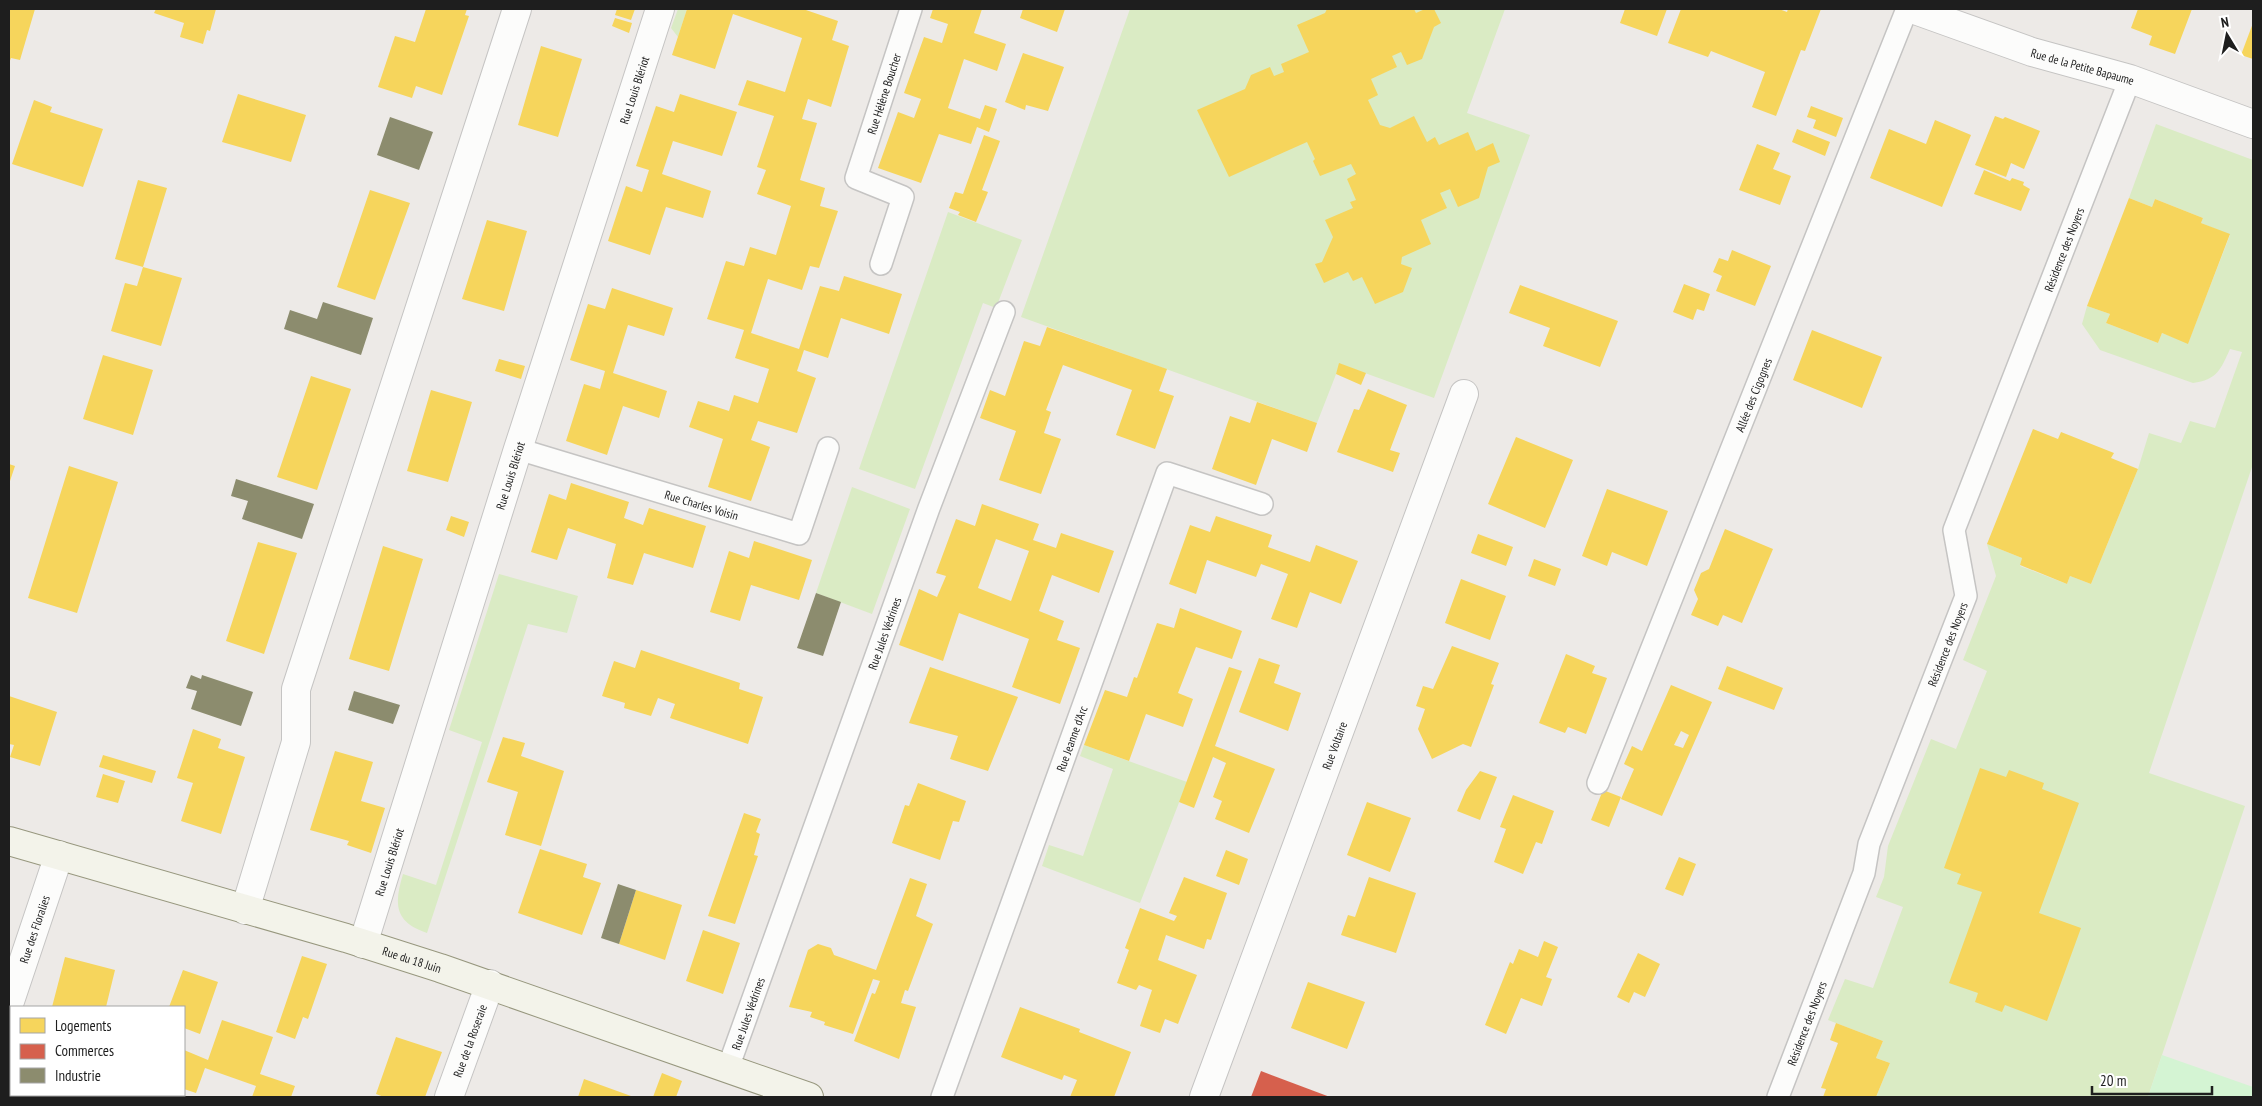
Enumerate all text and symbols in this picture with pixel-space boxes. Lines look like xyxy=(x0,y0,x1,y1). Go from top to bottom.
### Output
north arrow xyxy=(2202,10,2252,60)
text: N xyxy=(2219,13,2230,32)
street label: Rue de la Petite Bapaume xyxy=(2029,45,2137,87)
street label: Rue Hélène Boucher xyxy=(863,50,904,136)
street label: Rue Louis Blériot xyxy=(616,53,652,126)
street label: Résidence des Noyers xyxy=(2040,205,2087,294)
street label: Allée des Cigognes xyxy=(1731,356,1774,434)
street label: Rue Louis Blériot xyxy=(492,439,528,511)
street label: Rue Charles Voisin xyxy=(663,486,740,523)
street label: Rue Jules Védrines xyxy=(864,595,904,671)
street label: Résidence des Noyers xyxy=(1924,600,1970,688)
street label: Rue Jeanne d'Arc xyxy=(1053,703,1090,773)
street label: Rue Voltaire xyxy=(1318,719,1350,771)
street label: Rue Louis Blériot xyxy=(371,825,407,898)
street label: Rue des Floralies xyxy=(16,893,53,965)
street label: Rue du 18 Juin xyxy=(381,943,443,975)
street label: Rue Jules Védrines xyxy=(728,975,768,1052)
street label: Résidence des Noyers xyxy=(1783,979,1829,1068)
street label: Rue de la Roseraie xyxy=(449,1002,490,1079)
legend xyxy=(10,1006,185,1096)
text: Logements xyxy=(55,1016,111,1035)
text: Commerces xyxy=(55,1041,114,1060)
scale bar xyxy=(2092,1064,2212,1096)
text: Industrie xyxy=(55,1066,101,1085)
text: 20 m xyxy=(2100,1071,2126,1090)

